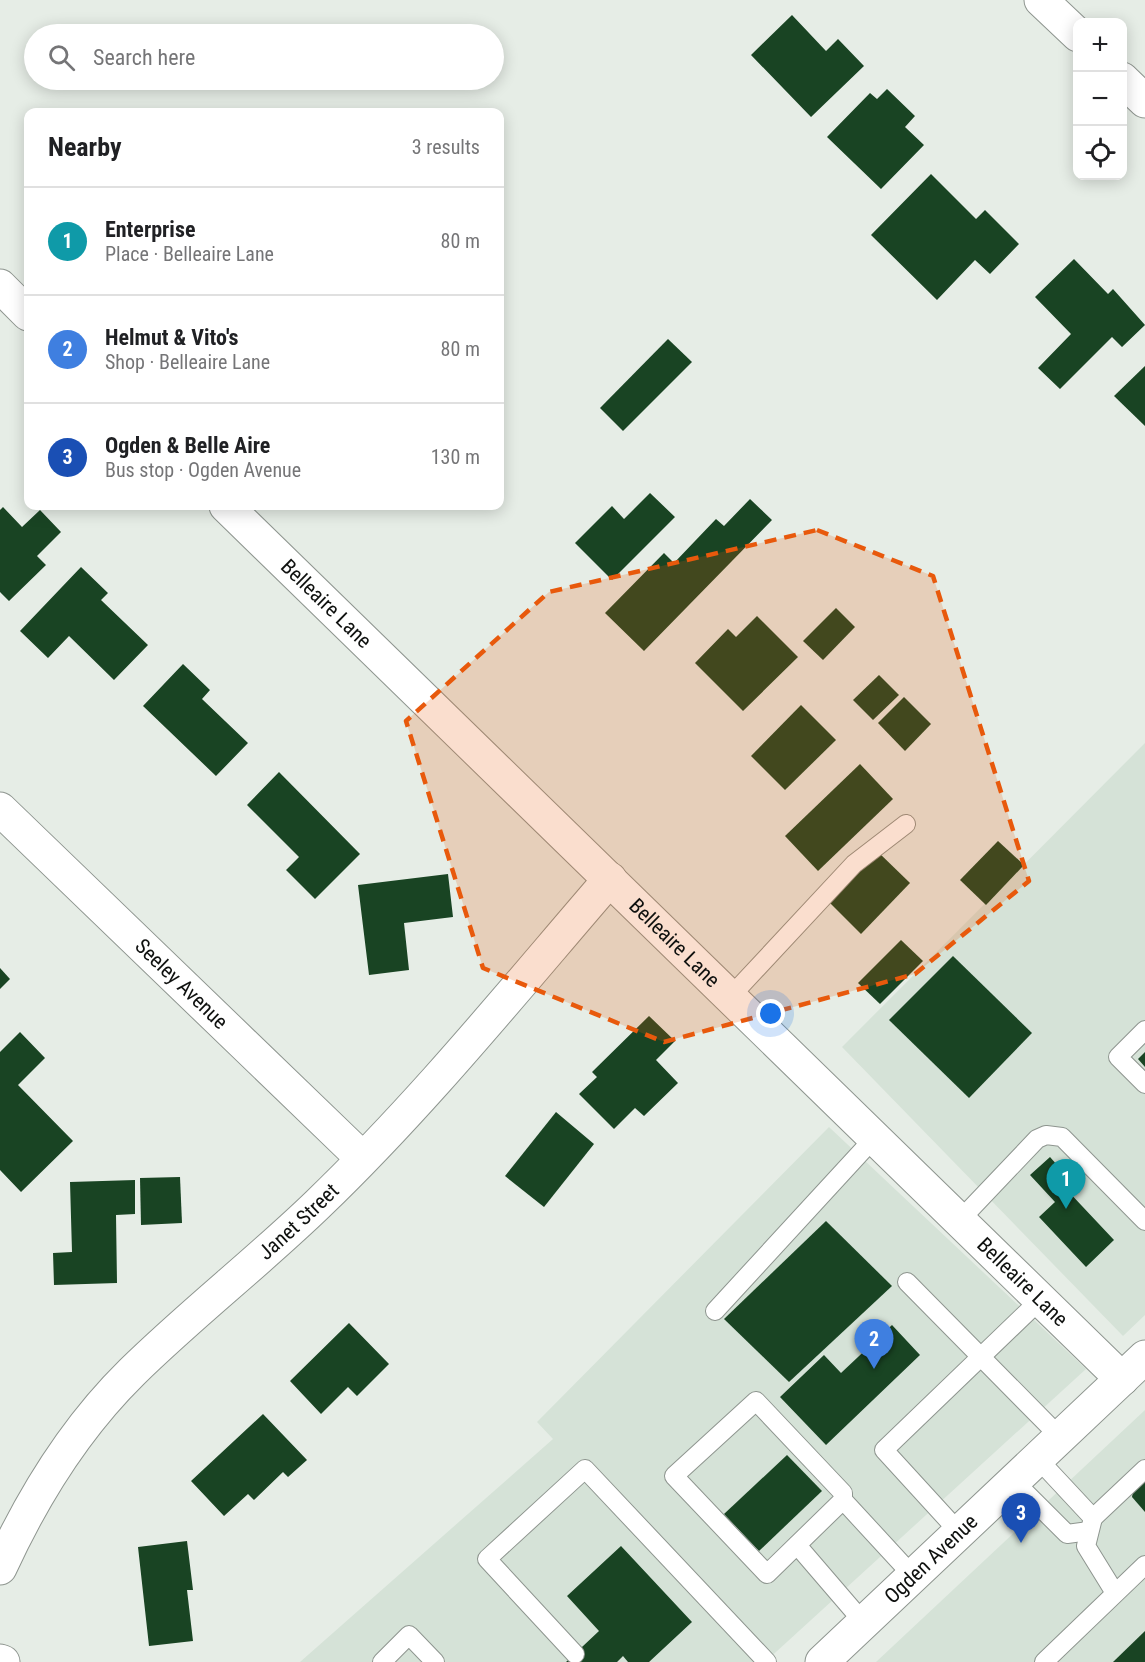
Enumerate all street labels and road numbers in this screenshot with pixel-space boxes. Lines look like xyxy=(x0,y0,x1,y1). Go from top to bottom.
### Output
street label: Belleaire Lane xyxy=(276,554,377,653)
street label: Belleaire Lane xyxy=(624,894,725,992)
street label: Seeley Avenue xyxy=(130,934,233,1034)
street label: Janet Street xyxy=(254,1179,344,1265)
street label: Belleaire Lane xyxy=(972,1233,1073,1331)
street label: Ogden Avenue xyxy=(880,1509,983,1609)

